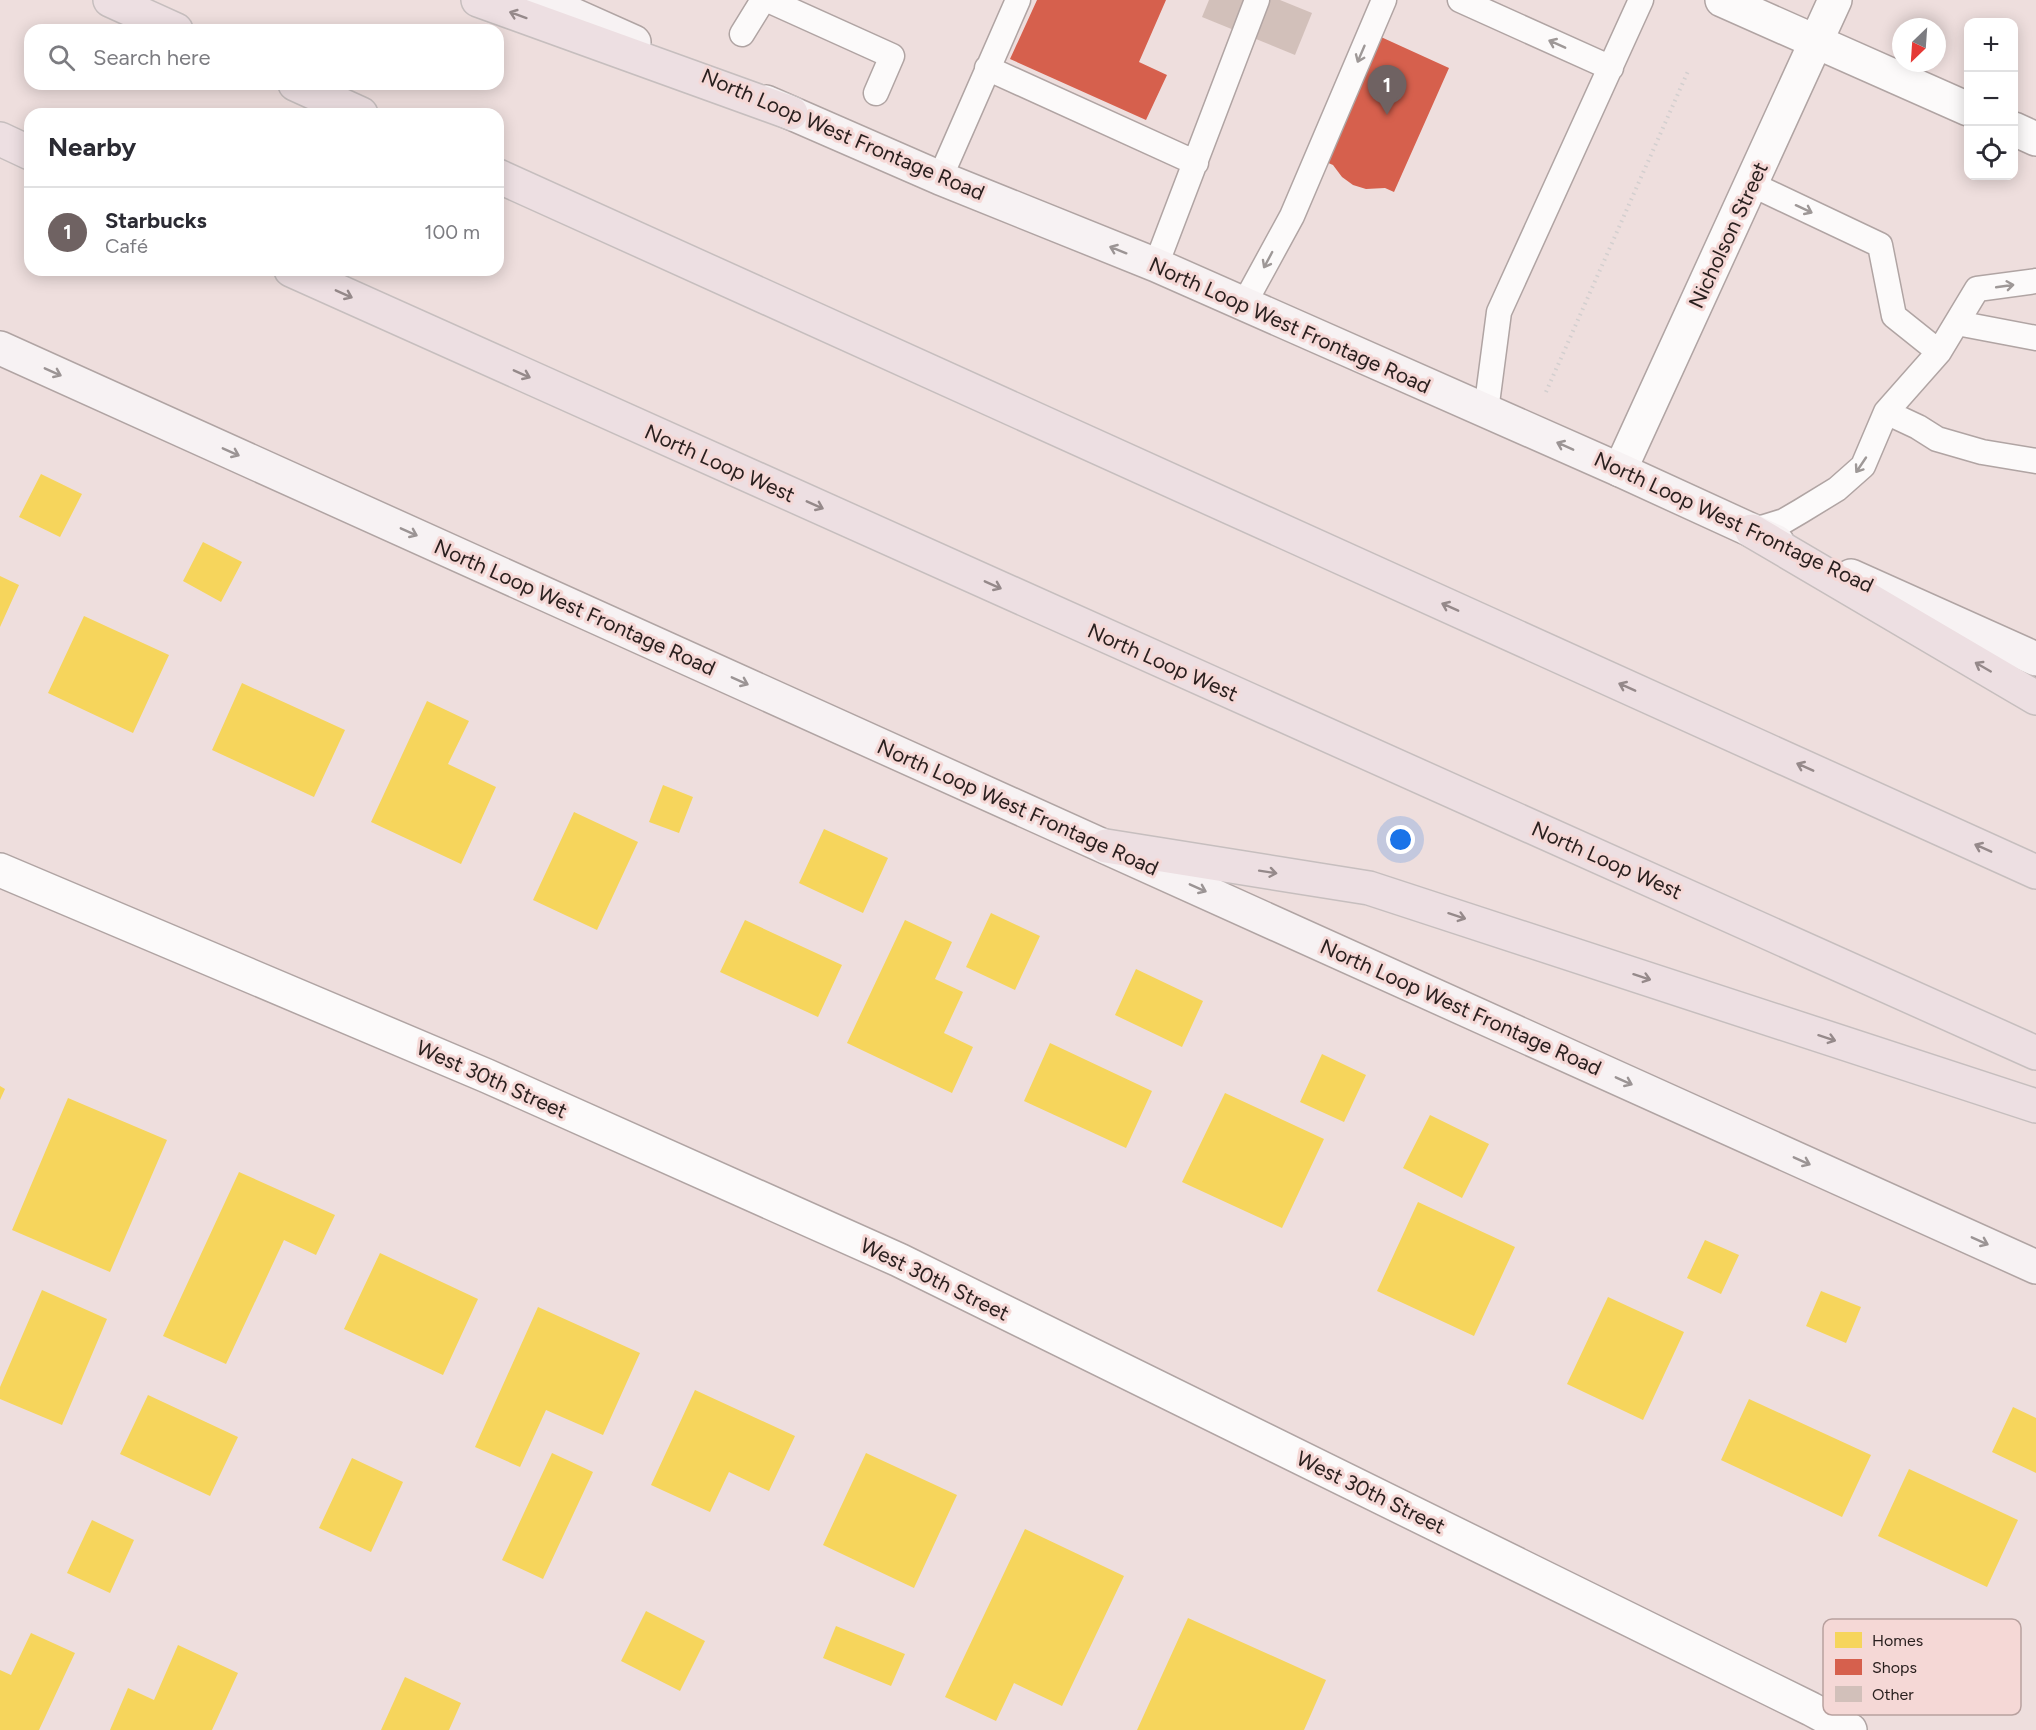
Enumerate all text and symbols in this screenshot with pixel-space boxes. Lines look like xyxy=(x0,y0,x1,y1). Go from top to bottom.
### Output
one-way arrow xyxy=(509,8,528,19)
north arrow xyxy=(1892,18,1946,72)
map controls xyxy=(1964,18,2018,180)
button: + xyxy=(1964,18,2018,72)
search box xyxy=(24,24,504,90)
one-way arrow xyxy=(1549,38,1567,49)
icon: search xyxy=(45,41,78,74)
text: Search here xyxy=(93,44,211,71)
one-way arrow xyxy=(1354,44,1366,62)
street label: North Loop West Frontage Road xyxy=(698,63,988,205)
pin: 1 xyxy=(1368,66,1406,115)
button: − xyxy=(1964,72,2018,126)
button: locate xyxy=(1964,126,2018,180)
text: Nearby xyxy=(48,131,136,163)
street label: Nicholson Street xyxy=(1683,158,1773,312)
one-way arrow xyxy=(1794,204,1812,215)
text: Starbucks xyxy=(105,207,207,234)
text: 1 xyxy=(63,220,72,244)
text: 100 m xyxy=(424,220,480,244)
text: Café xyxy=(105,234,148,258)
one-way arrow xyxy=(1109,244,1127,255)
one-way arrow xyxy=(1262,251,1274,268)
street label: North Loop West Frontage Road xyxy=(1146,252,1434,398)
one-way arrow xyxy=(1994,280,2014,291)
one-way arrow xyxy=(335,289,353,300)
one-way arrow xyxy=(44,366,62,378)
one-way arrow xyxy=(513,368,531,380)
street label: North Loop West xyxy=(641,419,799,507)
one-way arrow xyxy=(1557,439,1575,451)
one-way arrow xyxy=(222,446,240,458)
street label: North Loop West Frontage Road xyxy=(1590,446,1878,598)
one-way arrow xyxy=(1855,456,1867,472)
one-way arrow xyxy=(806,500,824,511)
one-way arrow xyxy=(399,527,417,538)
street label: North Loop West Frontage Road xyxy=(431,534,719,680)
one-way arrow xyxy=(983,580,1002,591)
one-way arrow xyxy=(1441,600,1459,612)
street label: North Loop West xyxy=(1084,618,1242,706)
one-way arrow xyxy=(1975,660,1992,672)
one-way arrow xyxy=(730,676,748,687)
one-way arrow xyxy=(1619,681,1637,692)
street label: North Loop West Frontage Road xyxy=(874,734,1162,880)
one-way arrow xyxy=(1796,761,1814,772)
street label: North Loop West xyxy=(1528,816,1686,904)
your location xyxy=(1386,825,1415,854)
one-way arrow xyxy=(1974,842,1992,853)
one-way arrow xyxy=(1257,866,1277,877)
one-way arrow xyxy=(1188,883,1206,894)
one-way arrow xyxy=(1447,912,1466,923)
street label: North Loop West Frontage Road xyxy=(1317,934,1605,1080)
one-way arrow xyxy=(1632,972,1651,983)
one-way arrow xyxy=(1817,1033,1836,1044)
street label: West 30th Street xyxy=(413,1035,571,1123)
one-way arrow xyxy=(1615,1075,1633,1087)
one-way arrow xyxy=(1792,1156,1810,1167)
street label: West 30th Street xyxy=(857,1232,1013,1326)
one-way arrow xyxy=(1970,1236,1988,1248)
street label: West 30th Street xyxy=(1293,1445,1449,1539)
legend xyxy=(1823,1619,2021,1715)
text: Homes xyxy=(1872,1631,1923,1650)
text: Shops xyxy=(1872,1658,1917,1677)
text: Other xyxy=(1872,1685,1914,1704)

